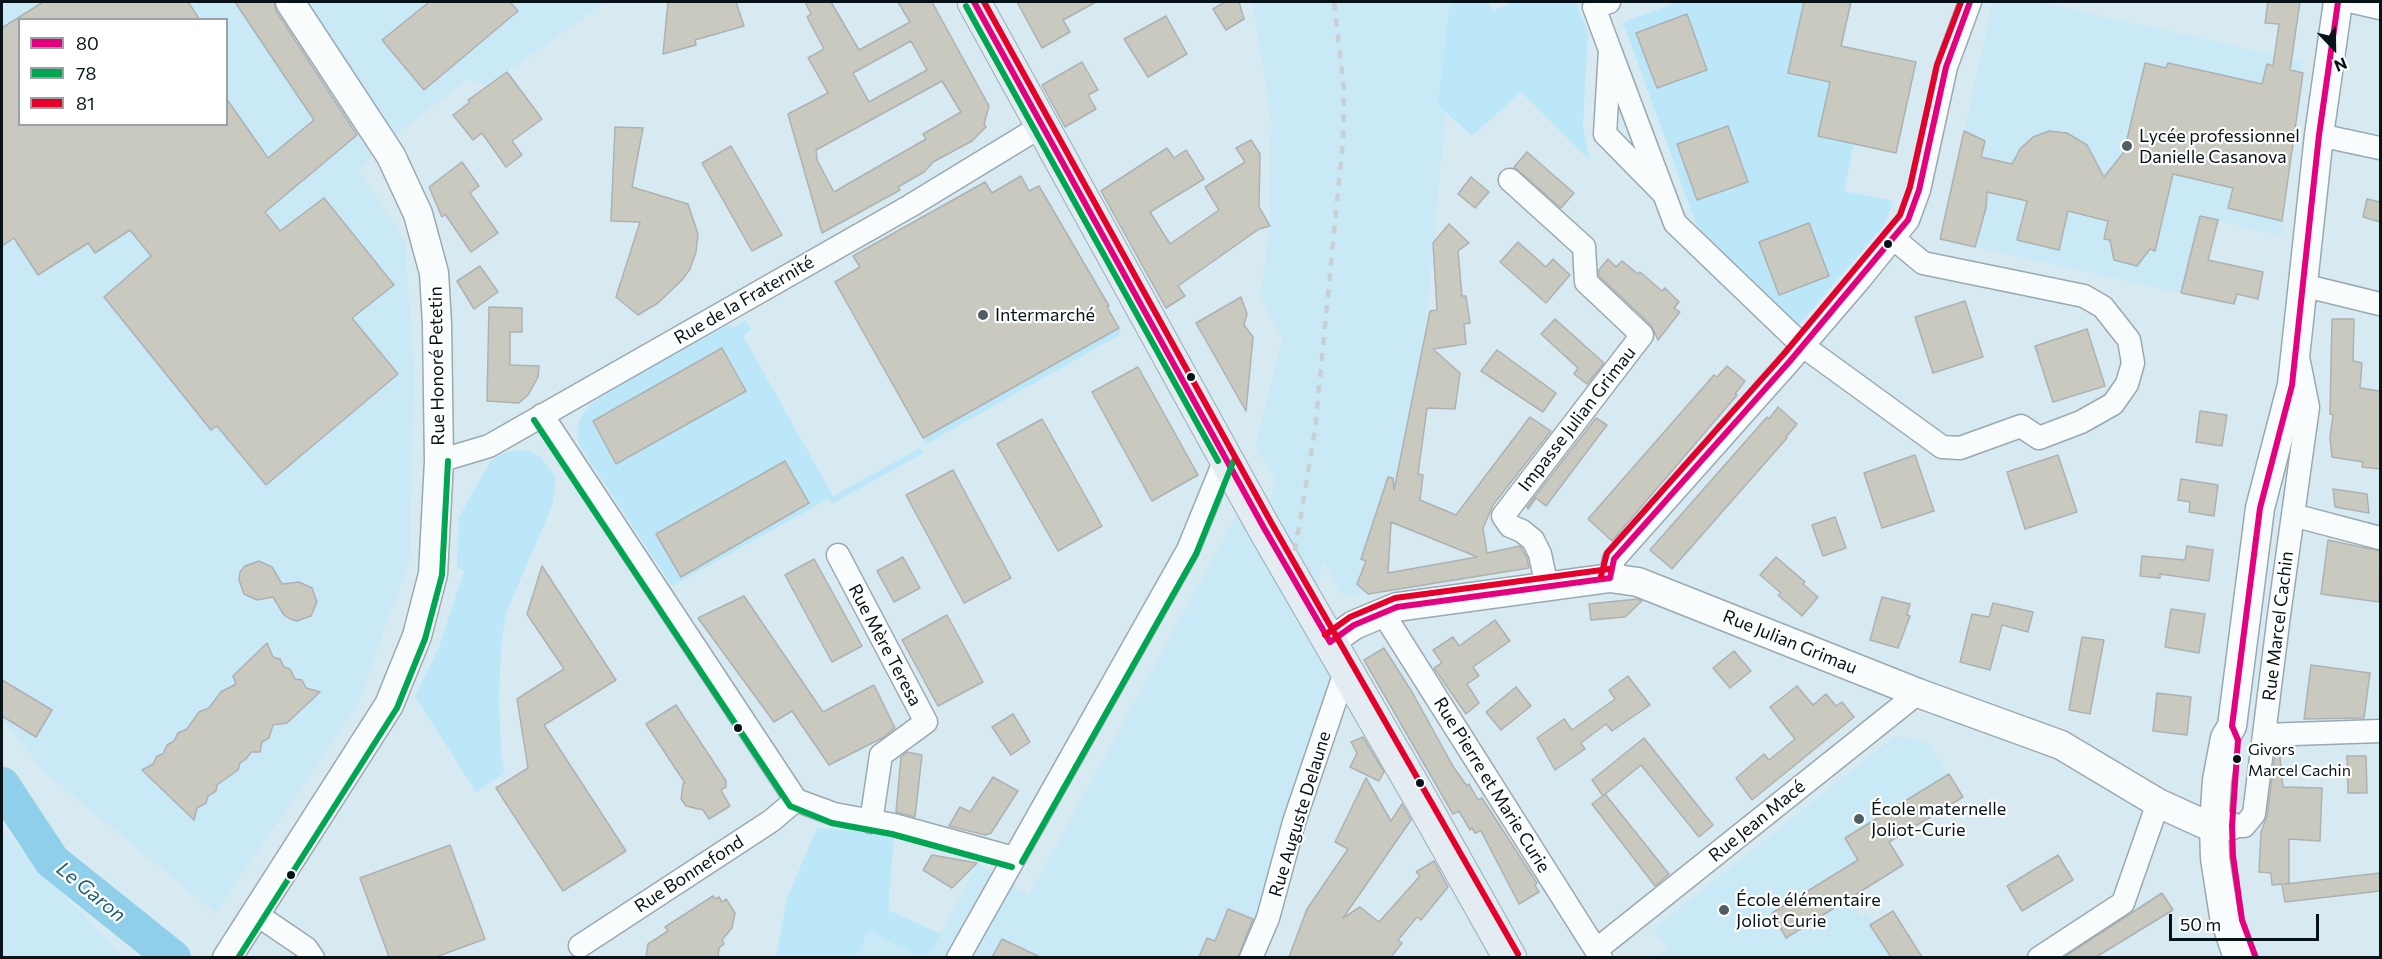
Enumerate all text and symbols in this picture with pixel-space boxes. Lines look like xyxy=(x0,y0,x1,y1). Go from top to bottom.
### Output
legend xyxy=(18,18,228,126)
north arrow xyxy=(2304,18,2364,78)
text: 80 xyxy=(76,32,99,54)
text: N xyxy=(2332,54,2350,76)
text: 78 xyxy=(76,62,96,84)
text: 81 xyxy=(76,92,95,114)
place label: Lycée professionnel Danielle Casanova xyxy=(2139,125,2300,168)
marker: Lycée professionnel Danielle Casanova xyxy=(2120,139,2134,153)
unlabelled marker xyxy=(1882,238,1894,250)
street label: Rue de la Fraternité xyxy=(670,251,818,349)
street label: Rue Honoré Petetin xyxy=(425,286,449,446)
place label: Intermarché xyxy=(995,304,1095,326)
marker: Intermarché xyxy=(976,308,990,322)
street label: Impasse Julian Grimau xyxy=(1514,342,1640,496)
unlabelled marker xyxy=(1185,371,1197,383)
street label: Rue Marcel Cachin xyxy=(2258,550,2298,702)
street label: Rue Mère Teresa xyxy=(844,580,926,710)
street label: Rue Julian Grimau xyxy=(1720,605,1860,679)
street label: Rue Pierre et Marie Curie xyxy=(1429,693,1555,877)
unlabelled marker xyxy=(732,722,744,734)
street label: Rue Auguste Delaune xyxy=(1265,729,1335,899)
place label: Givors Marcel Cachin xyxy=(2248,740,2351,778)
marker: Givors Marcel Cachin xyxy=(2231,753,2243,765)
street label: Rue Jean Macé xyxy=(1704,776,1810,866)
unlabelled marker xyxy=(1414,777,1426,789)
place label: École maternelle Joliot-Curie xyxy=(1871,798,2006,840)
marker: École maternelle Joliot-Curie xyxy=(1852,812,1866,826)
street label: Rue Bonnefond xyxy=(631,831,747,917)
water label: Le Garon xyxy=(52,857,130,927)
unlabelled marker xyxy=(285,869,297,881)
place label: École élémentaire Joliot Curie xyxy=(1736,889,1881,932)
scale bar xyxy=(2172,902,2322,940)
marker: École élémentaire Joliot Curie xyxy=(1717,903,1731,917)
text: 50 m xyxy=(2180,913,2221,935)

